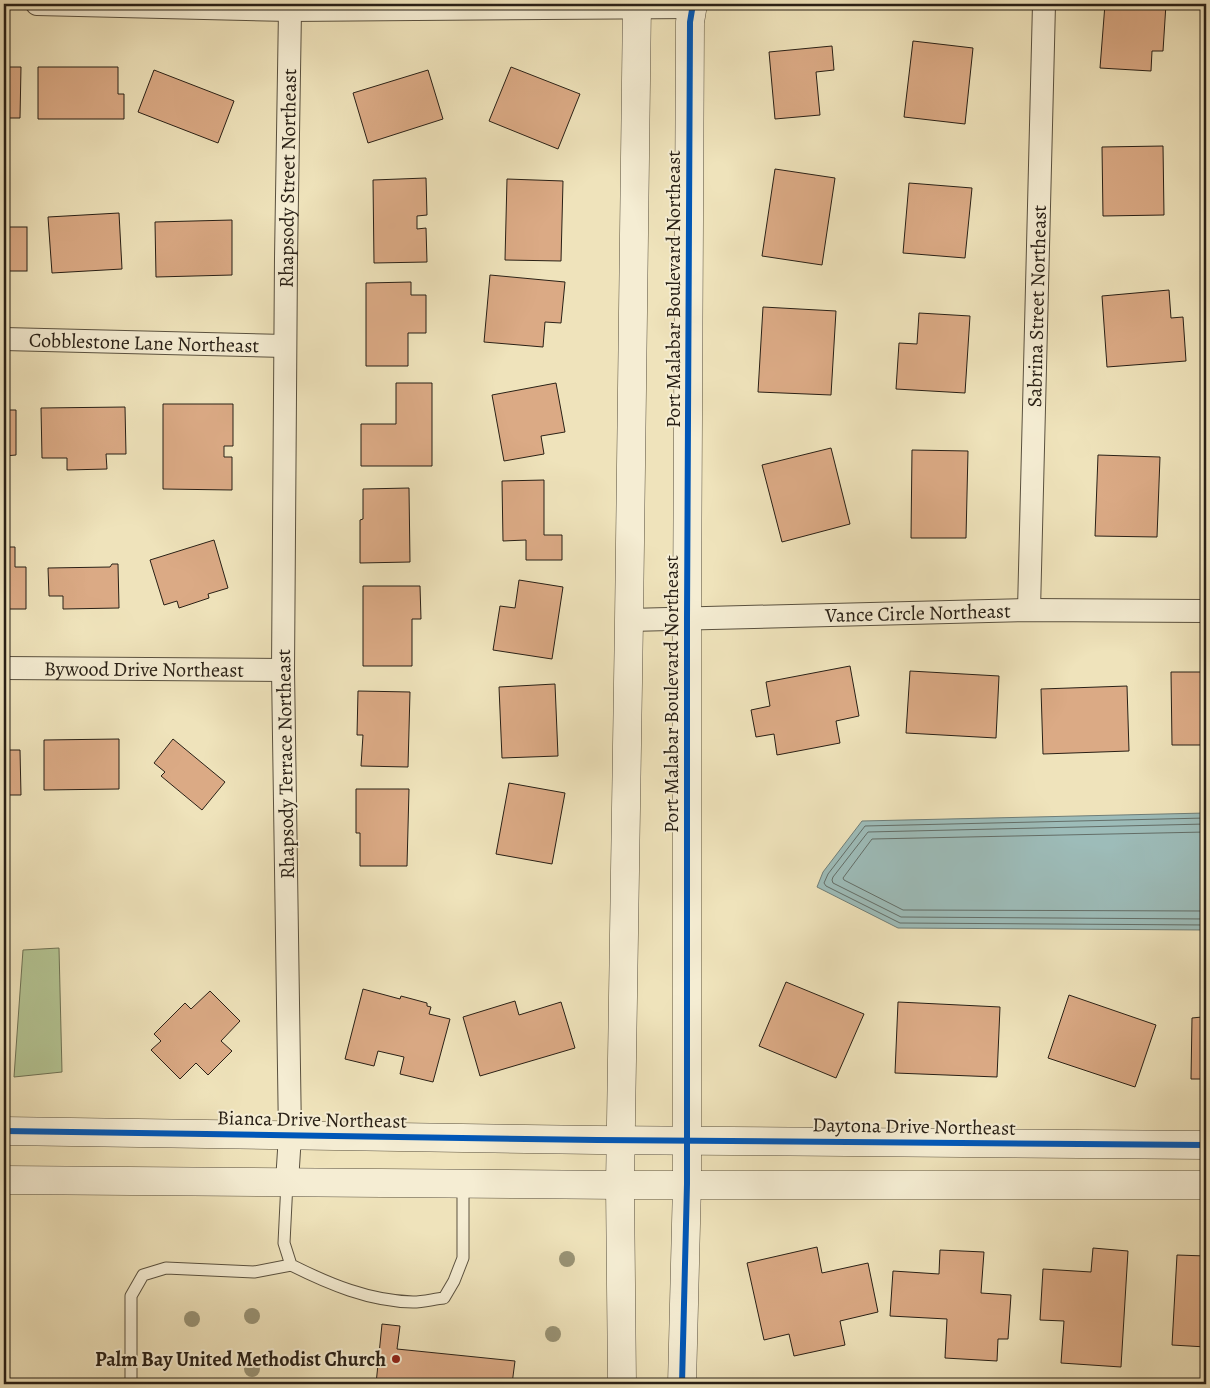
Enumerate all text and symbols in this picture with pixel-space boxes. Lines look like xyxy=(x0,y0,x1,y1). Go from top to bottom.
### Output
street label: Rhapsody Street Northeast xyxy=(273,68,303,288)
street label: Port Malabar Boulevard Northeast xyxy=(660,150,687,428)
street label: Sabrina Street Northeast xyxy=(1021,204,1053,408)
street label: Cobblestone Lane Northeast xyxy=(29,327,260,359)
street label: Port Malabar Boulevard Northeast xyxy=(658,555,685,833)
street label: Vance Circle Northeast xyxy=(824,597,1011,629)
street label: Rhapsody Terrace Northeast xyxy=(270,648,301,879)
street label: Bywood Drive Northeast xyxy=(44,655,244,684)
street label: Bianca Drive Northeast xyxy=(217,1104,408,1135)
street label: Daytona Drive Northeast xyxy=(812,1111,1016,1142)
place label: Palm Bay United Methodist Church xyxy=(95,1346,386,1373)
marker: Palm Bay United Methodist Church xyxy=(390,1353,402,1365)

